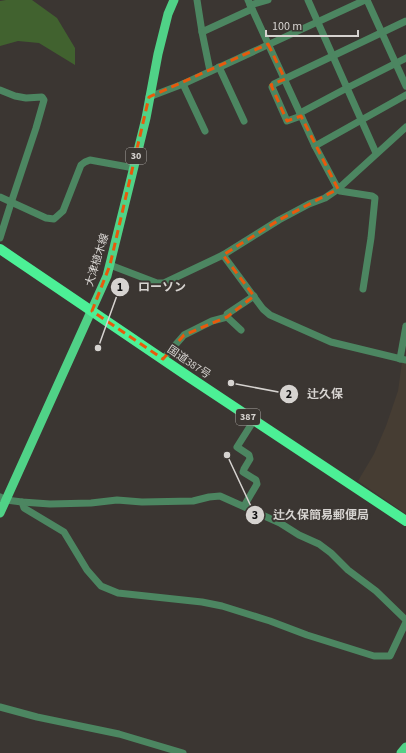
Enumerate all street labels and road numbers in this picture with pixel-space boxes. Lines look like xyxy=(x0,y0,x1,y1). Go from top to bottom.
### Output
road number: 30 xyxy=(126,148,146,164)
street label: 大津植木線 xyxy=(82,232,112,288)
street label: 国道387号 xyxy=(164,342,214,382)
road number: 387 xyxy=(236,409,260,425)

